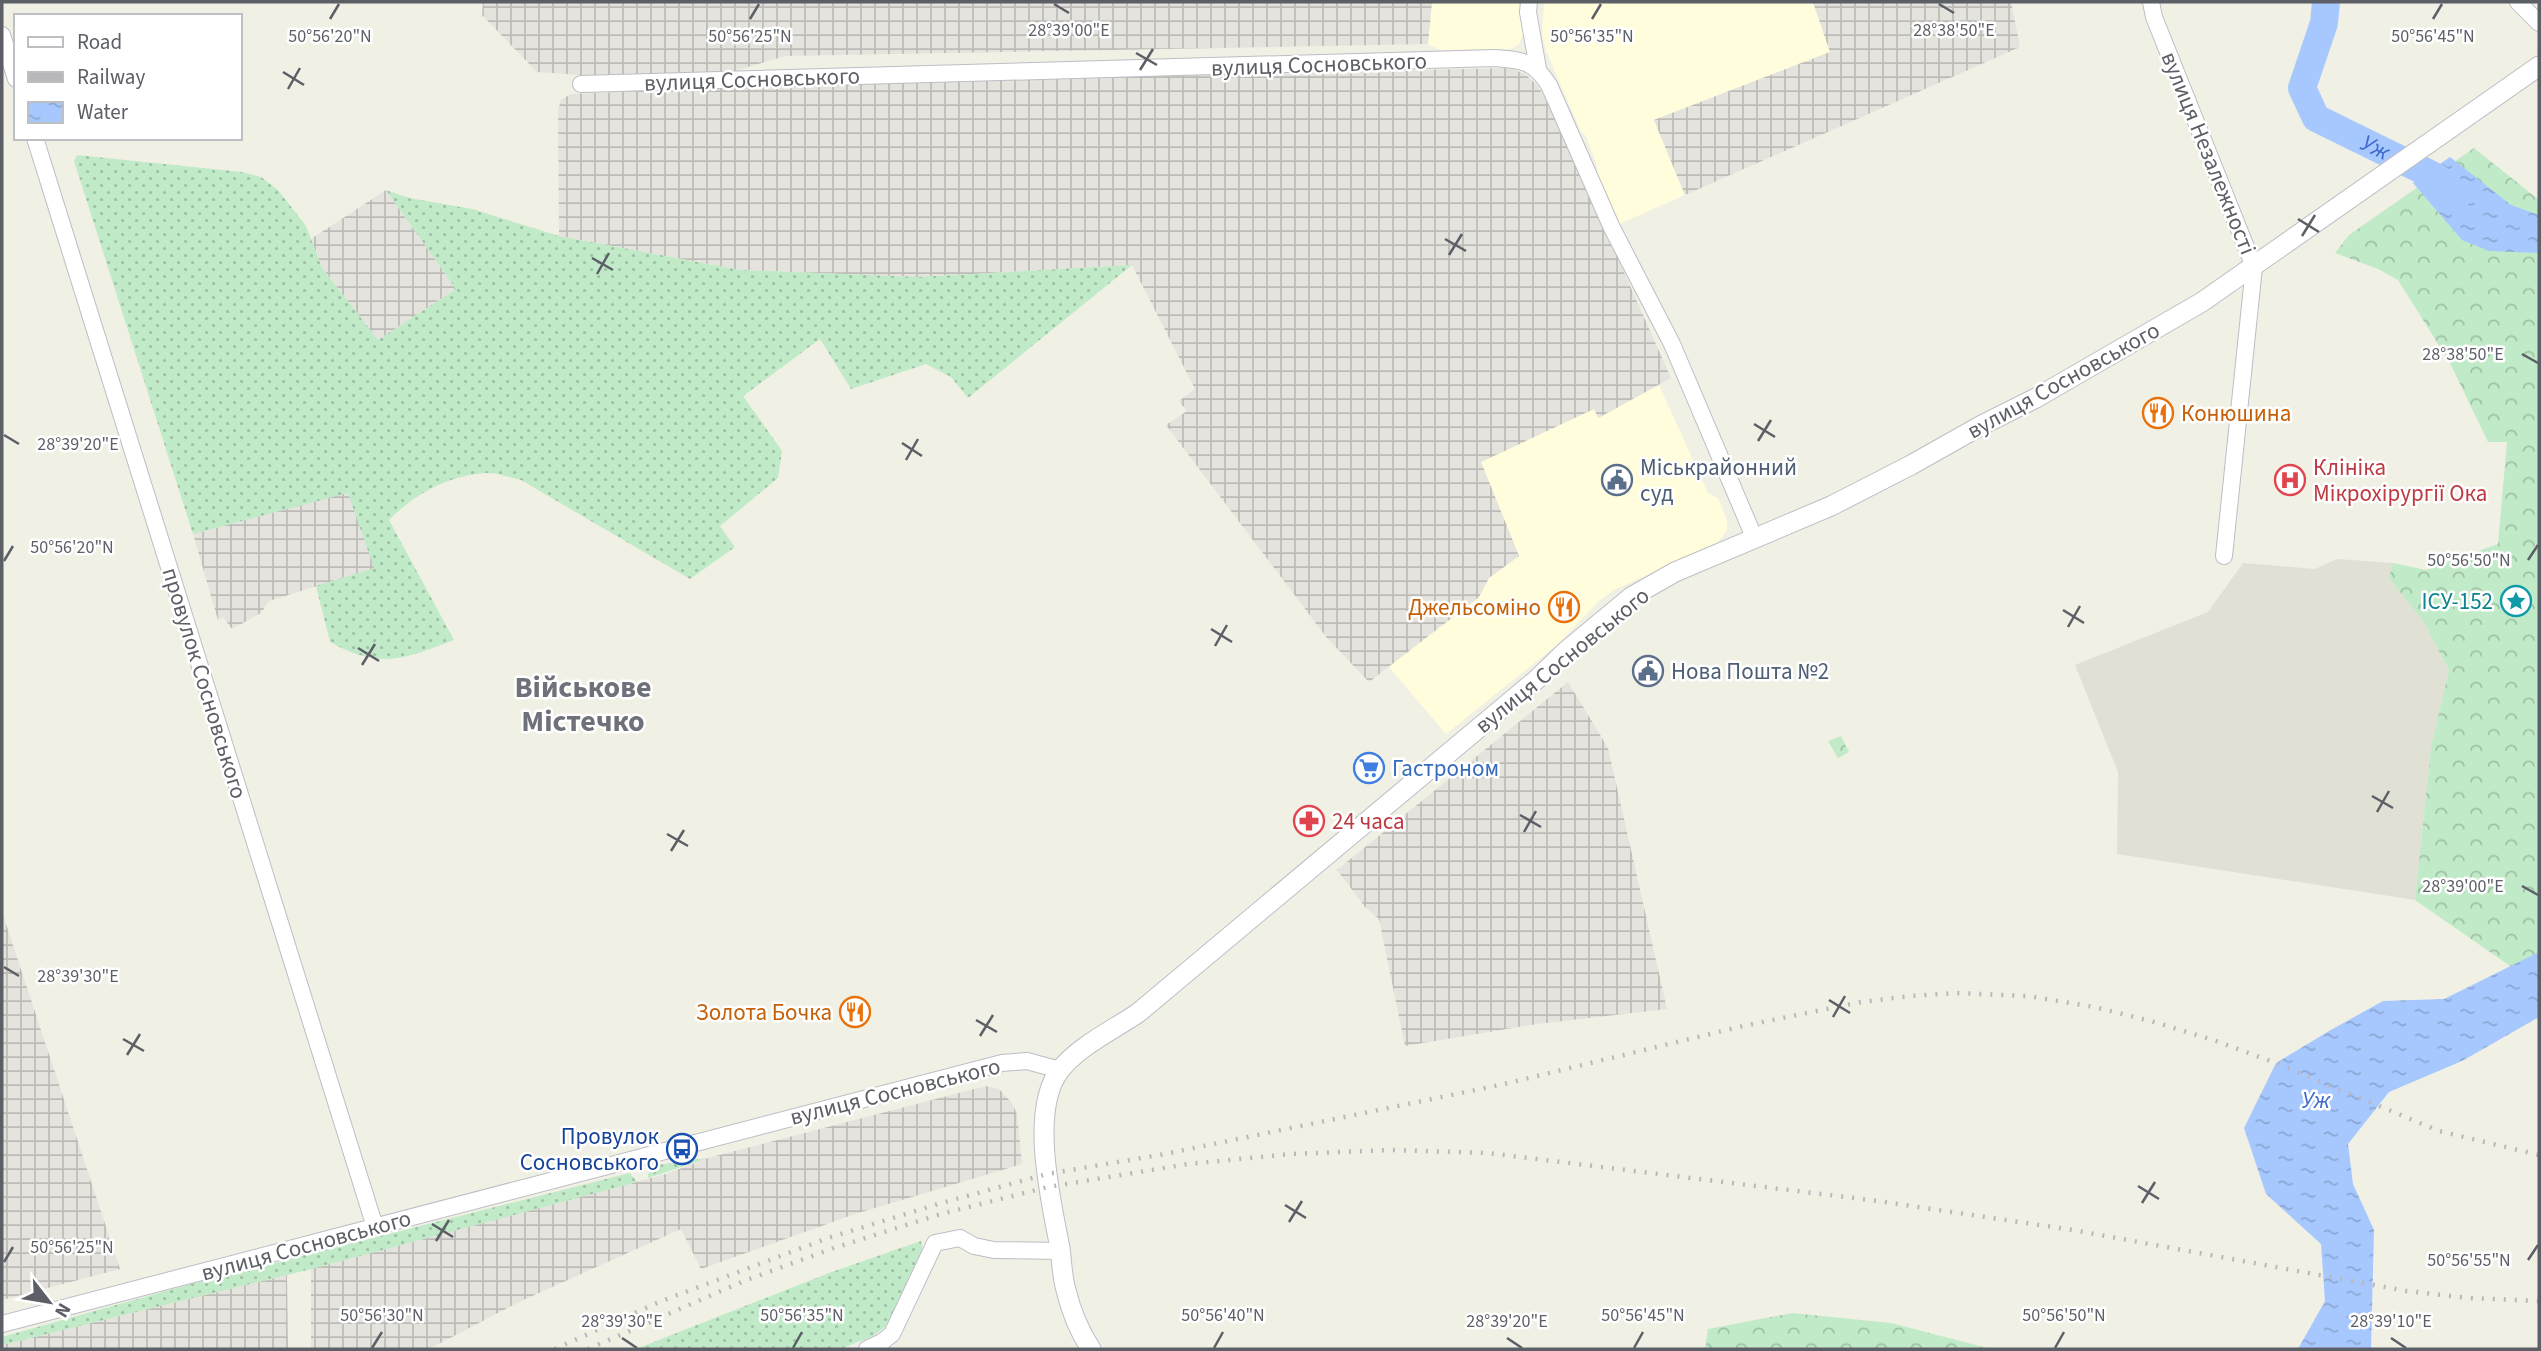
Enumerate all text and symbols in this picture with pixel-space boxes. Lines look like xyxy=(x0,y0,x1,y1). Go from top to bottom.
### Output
legend xyxy=(14,14,242,140)
text: 28°39'00"E xyxy=(1028,18,1110,43)
text: 28°38'50"E xyxy=(1913,18,1995,43)
text: 50°56'20"N xyxy=(288,24,372,49)
text: 50°56'25"N xyxy=(708,24,792,49)
text: 50°56'35"N xyxy=(1550,24,1634,49)
text: 50°56'45"N xyxy=(2391,24,2475,49)
text: Road xyxy=(77,27,122,57)
street label: вулиця Сосновського xyxy=(1211,44,1428,85)
street label: вулиця Незалежності xyxy=(2153,47,2264,260)
street label: вулиця Сосновського xyxy=(644,59,861,100)
text: Railway xyxy=(77,62,145,92)
text: Water xyxy=(77,97,129,127)
water label: Уж xyxy=(2355,126,2396,170)
street label: вулиця Сосновського xyxy=(1961,314,2166,447)
text: 28°38'50"E xyxy=(2422,342,2504,367)
restaurant icon: Конюшина xyxy=(2141,396,2175,430)
place label: Конюшина xyxy=(2181,397,2291,430)
text: 28°39'20"E xyxy=(37,432,119,457)
place label: Міськрайонний суд xyxy=(1640,451,1797,510)
place label: Клініка Мікрохірургії Ока xyxy=(2313,451,2487,510)
public building icon: Міськрайонний суд xyxy=(1600,463,1634,497)
hospital icon: Клініка Мікрохірургії Ока xyxy=(2273,463,2307,497)
text: 50°56'20"N xyxy=(30,535,114,560)
text: 50°56'50"N xyxy=(2427,548,2511,573)
street label: провулок Сосновського xyxy=(154,564,255,803)
street label: вулиця Сосновського xyxy=(1468,580,1657,741)
place icon: ІСУ-152 xyxy=(2499,584,2533,618)
place label: ІСУ-152 xyxy=(2421,585,2493,618)
restaurant icon: Джельсоміно xyxy=(1547,590,1581,624)
place label: Джельсоміно xyxy=(1408,591,1541,624)
public building icon: Нова Пошта №2 xyxy=(1631,654,1665,688)
place label: Нова Пошта №2 xyxy=(1671,655,1829,688)
district label: Військове Містечко xyxy=(514,666,652,743)
supermarket icon: Гастроном xyxy=(1352,751,1386,785)
place label: Гастроном xyxy=(1392,752,1499,785)
pharmacy icon: 24 часа xyxy=(1292,804,1326,838)
place label: 24 часа xyxy=(1332,805,1405,838)
text: 28°39'00"E xyxy=(2422,874,2504,899)
text: 28°39'30"E xyxy=(37,964,119,989)
restaurant icon: Золота Бочка xyxy=(838,995,872,1029)
place label: Золота Бочка xyxy=(696,996,832,1029)
street label: вулиця Сосновського xyxy=(786,1049,1004,1134)
water label: Уж xyxy=(2302,1083,2331,1118)
place label: Провулок Сосновського xyxy=(520,1120,660,1179)
bus stop icon: Провулок Сосновського xyxy=(665,1132,699,1166)
street label: вулиця Сосновського xyxy=(198,1202,415,1289)
text: 50°56'25"N xyxy=(30,1235,114,1260)
text: 50°56'55"N xyxy=(2427,1248,2511,1273)
north arrow xyxy=(14,1267,84,1337)
text: N xyxy=(47,1298,77,1322)
text: 50°56'30"N xyxy=(340,1303,424,1328)
text: 50°56'35"N xyxy=(760,1303,844,1328)
text: 50°56'40"N xyxy=(1181,1303,1265,1328)
text: 50°56'45"N xyxy=(1601,1303,1685,1328)
text: 50°56'50"N xyxy=(2022,1303,2106,1328)
text: 28°39'30"E xyxy=(581,1309,663,1334)
text: 28°39'20"E xyxy=(1466,1309,1548,1334)
text: 28°39'10"E xyxy=(2350,1309,2432,1334)

